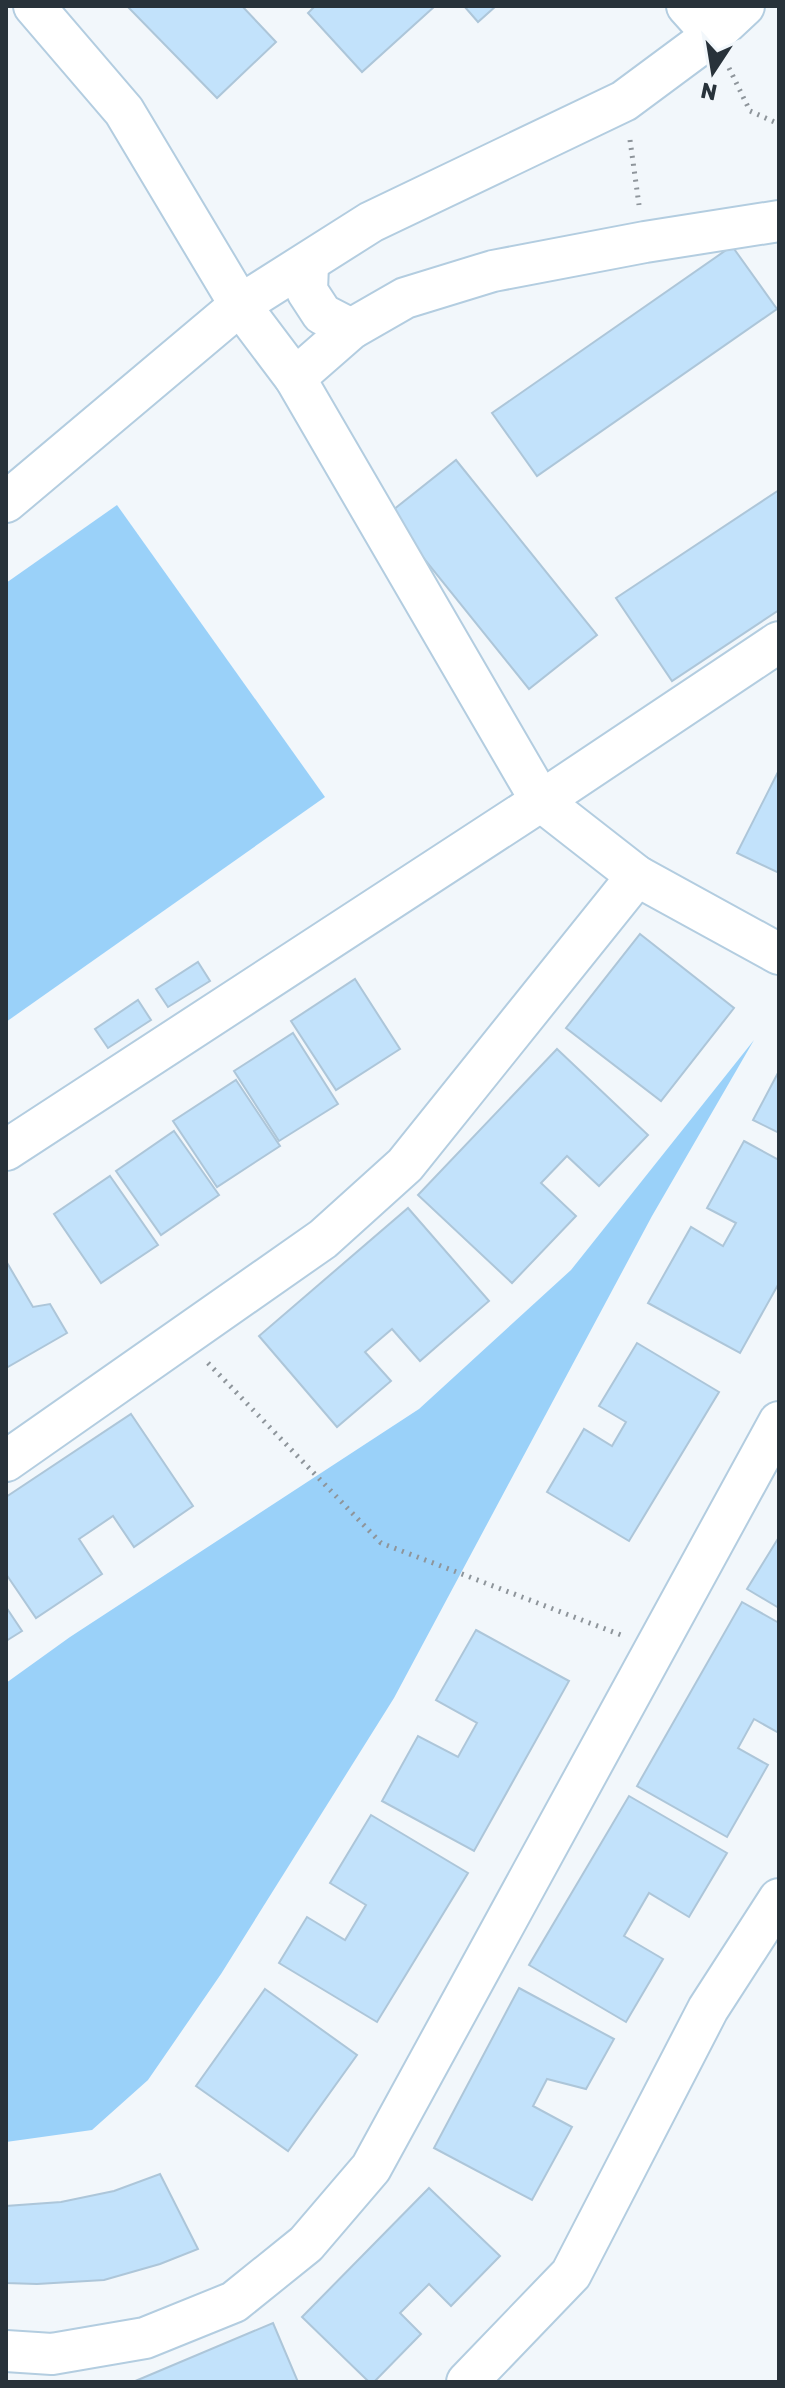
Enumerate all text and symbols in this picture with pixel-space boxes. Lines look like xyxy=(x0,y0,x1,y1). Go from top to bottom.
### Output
north arrow xyxy=(673,32,753,112)
text: N xyxy=(698,76,719,106)

